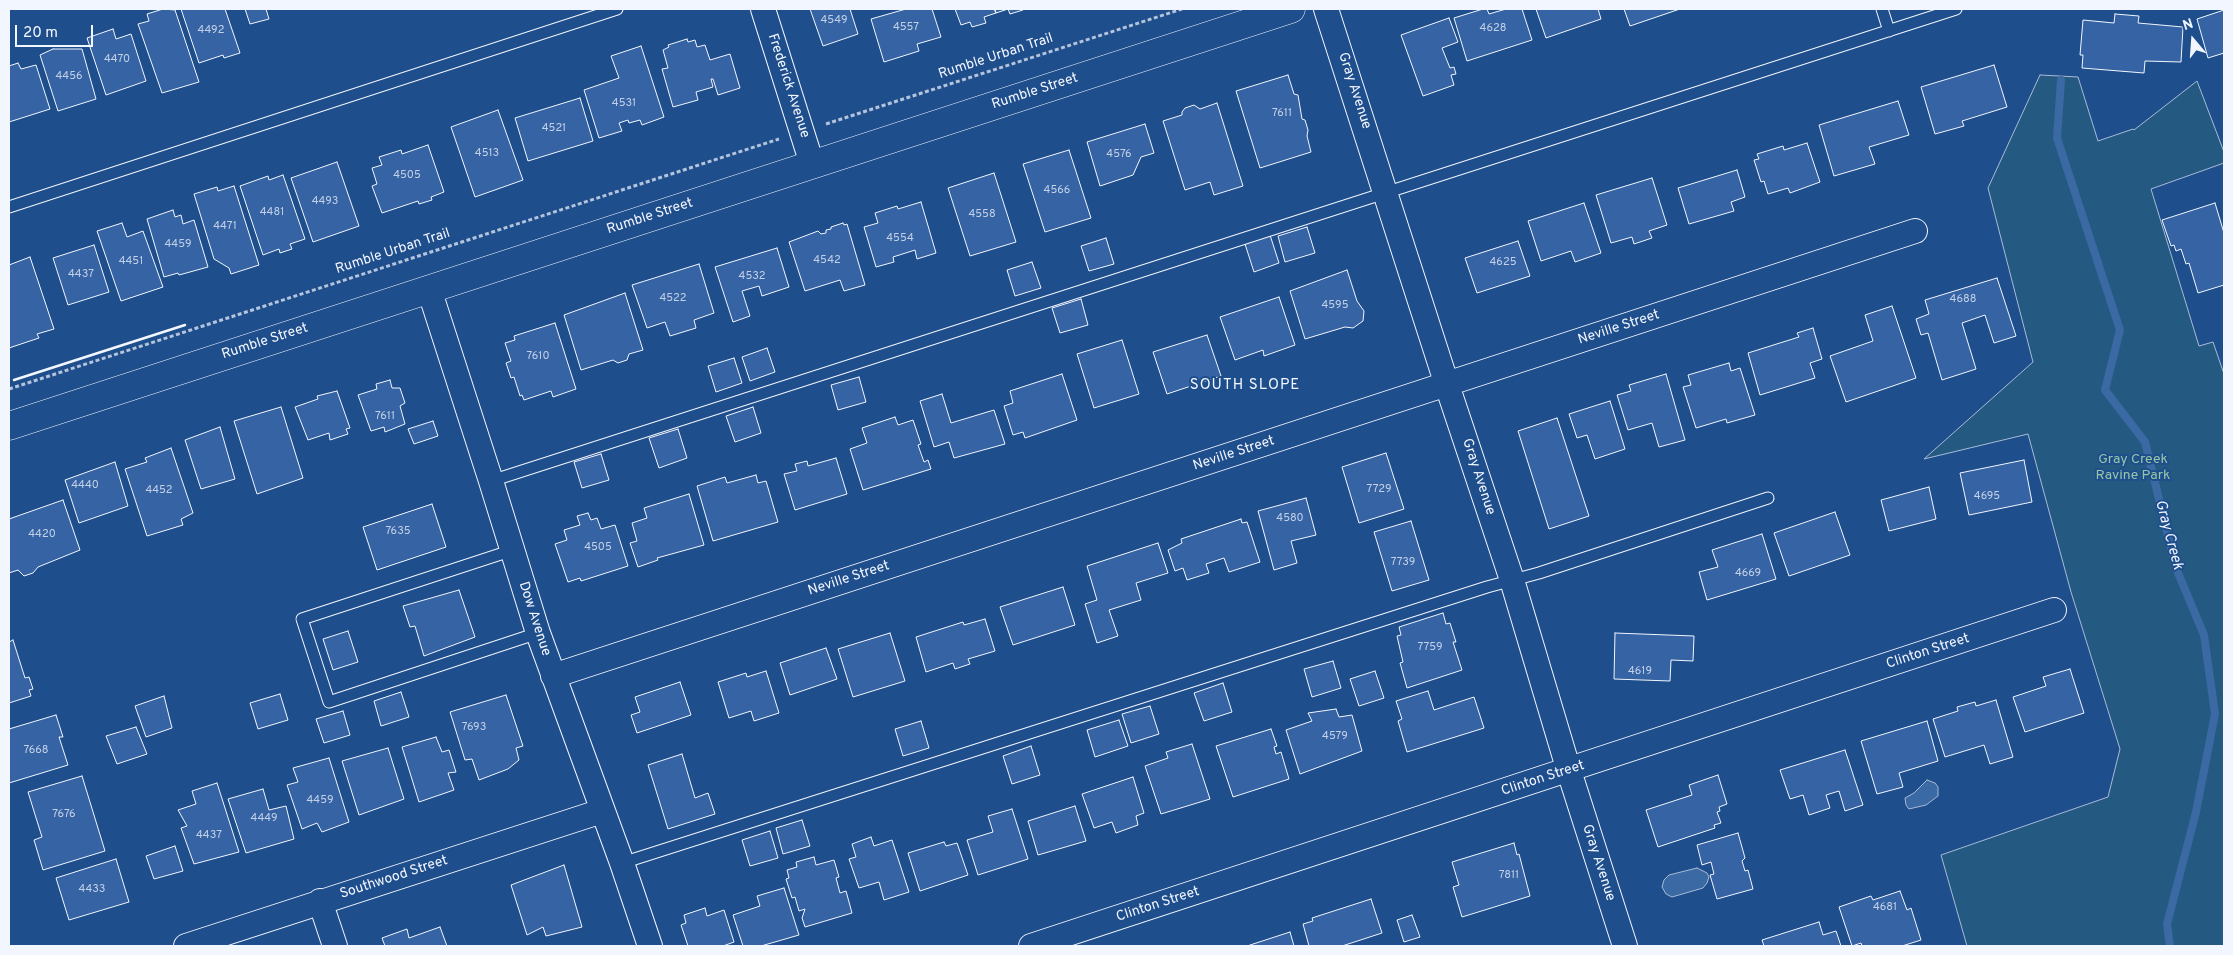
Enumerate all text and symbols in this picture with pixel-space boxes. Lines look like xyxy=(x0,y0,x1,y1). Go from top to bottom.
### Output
house number: 4549 xyxy=(820,14,848,28)
scale bar xyxy=(18,15,95,47)
north arrow xyxy=(2168,15,2218,65)
text: N xyxy=(2181,16,2196,35)
house number: 4557 xyxy=(893,21,919,35)
house number: 4628 xyxy=(1480,22,1506,36)
text: 20 m xyxy=(23,24,58,43)
house number: 4492 xyxy=(198,24,224,38)
street label: Rumble Urban Trail xyxy=(936,31,1056,83)
street label: Frederick Avenue xyxy=(763,32,813,140)
street label: Gray Avenue xyxy=(1334,51,1374,131)
house number: 4470 xyxy=(104,53,130,67)
house number: 4456 xyxy=(55,70,83,84)
street label: Rumble Street xyxy=(990,70,1080,114)
house number: 4531 xyxy=(612,97,636,111)
house number: 7611 xyxy=(1272,107,1292,121)
house number: 4521 xyxy=(542,122,566,136)
house number: 4513 xyxy=(475,147,499,161)
house number: 4576 xyxy=(1106,148,1132,162)
house number: 4505 xyxy=(393,169,421,183)
house number: 4566 xyxy=(1044,184,1070,198)
house number: 4493 xyxy=(312,195,338,209)
street label: Rumble Street xyxy=(605,195,695,239)
house number: 4481 xyxy=(260,206,284,220)
house number: 4558 xyxy=(968,208,996,222)
house number: 4471 xyxy=(213,220,237,234)
street label: Rumble Urban Trail xyxy=(333,226,453,278)
house number: 4554 xyxy=(886,232,914,246)
house number: 4459 xyxy=(165,238,191,252)
house number: 4542 xyxy=(813,254,841,268)
house number: 4451 xyxy=(119,255,143,269)
house number: 4625 xyxy=(1490,256,1516,270)
house number: 4437 xyxy=(68,268,94,282)
house number: 4532 xyxy=(739,270,765,284)
house number: 4522 xyxy=(659,292,687,306)
house number: 4688 xyxy=(1950,293,1976,307)
house number: 4595 xyxy=(1322,299,1348,313)
street label: Neville Street xyxy=(1576,307,1662,349)
street label: Rumble Street xyxy=(220,320,310,364)
house number: 7610 xyxy=(527,350,549,364)
district label: SOUTH SLOPE xyxy=(1188,377,1302,395)
house number: 7611 xyxy=(375,410,395,424)
street label: Neville Street xyxy=(1191,433,1277,475)
street label: Gray Avenue xyxy=(1458,437,1498,517)
park label: Gray Creek Ravine Park xyxy=(2095,452,2171,484)
house number: 4440 xyxy=(71,479,99,493)
house number: 7729 xyxy=(1366,483,1392,497)
house number: 4452 xyxy=(145,484,173,498)
house number: 4695 xyxy=(1974,490,2000,504)
water label: Gray Creek xyxy=(2150,498,2186,572)
house number: 4580 xyxy=(1276,512,1304,526)
house number: 7635 xyxy=(385,525,411,539)
house number: 4420 xyxy=(28,528,56,542)
house number: 4505 xyxy=(584,541,612,555)
house number: 7739 xyxy=(1391,556,1415,570)
street label: Neville Street xyxy=(806,558,892,600)
house number: 4669 xyxy=(1735,567,1761,581)
street label: Dow Avenue xyxy=(514,580,554,658)
street label: Clinton Street xyxy=(1884,631,1972,673)
house number: 7759 xyxy=(1417,641,1443,655)
house number: 4619 xyxy=(1628,665,1652,679)
house number: 7693 xyxy=(462,721,486,735)
house number: 4579 xyxy=(1322,730,1348,744)
house number: 7668 xyxy=(23,744,49,758)
street label: Clinton Street xyxy=(1499,758,1587,800)
house number: 4459 xyxy=(307,794,333,808)
house number: 7676 xyxy=(52,808,76,822)
house number: 4449 xyxy=(251,812,277,826)
street label: Gray Avenue xyxy=(1578,823,1618,903)
house number: 4437 xyxy=(196,829,222,843)
street label: Southwood Street xyxy=(338,853,450,903)
house number: 7811 xyxy=(1499,869,1519,883)
house number: 4433 xyxy=(79,883,105,897)
street label: Clinton Street xyxy=(1114,884,1202,926)
house number: 4681 xyxy=(1873,901,1897,915)

